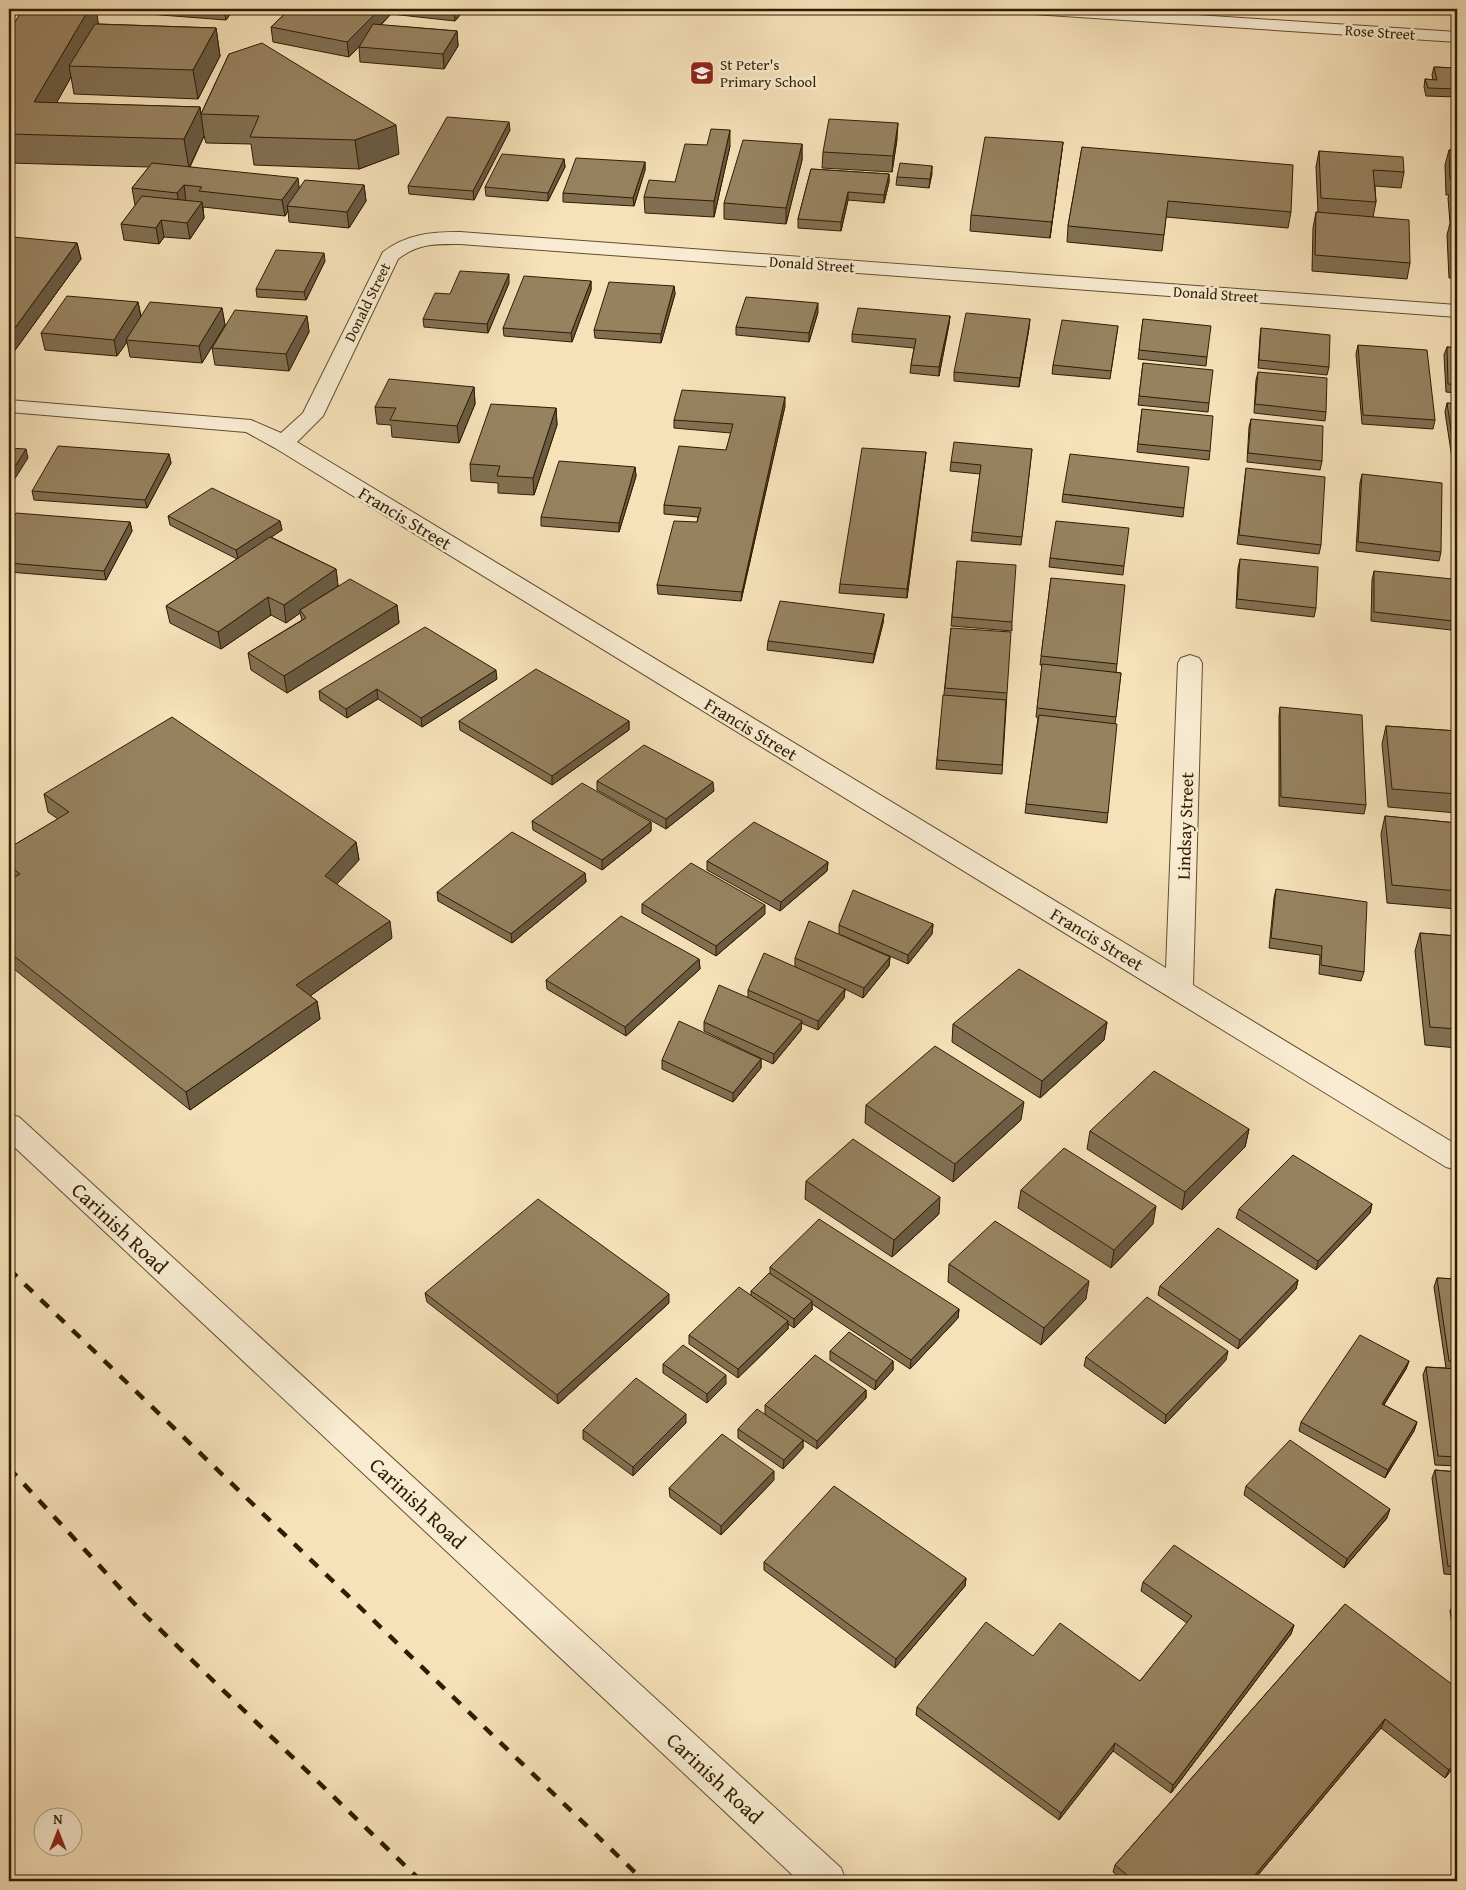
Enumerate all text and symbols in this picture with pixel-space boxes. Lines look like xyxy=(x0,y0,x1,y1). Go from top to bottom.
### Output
street label: Rose Street xyxy=(1344,19,1417,45)
place label: St Peter's Primary School xyxy=(720,54,816,92)
school or university icon: St Peter's Primary School xyxy=(689,60,715,86)
street label: Donald Street xyxy=(768,251,856,278)
street label: Donald Street xyxy=(339,258,396,345)
street label: Donald Street xyxy=(1172,281,1260,308)
street label: Francis Street xyxy=(353,480,457,557)
street label: Francis Street xyxy=(699,691,803,768)
street label: Lindsay Street xyxy=(1170,771,1200,880)
street label: Francis Street xyxy=(1045,901,1149,978)
street label: Carinish Road xyxy=(65,1175,176,1282)
street label: Carinish Road xyxy=(363,1450,474,1557)
street label: Carinish Road xyxy=(660,1725,771,1832)
north arrow xyxy=(32,1808,82,1858)
text: N xyxy=(53,1809,63,1829)

